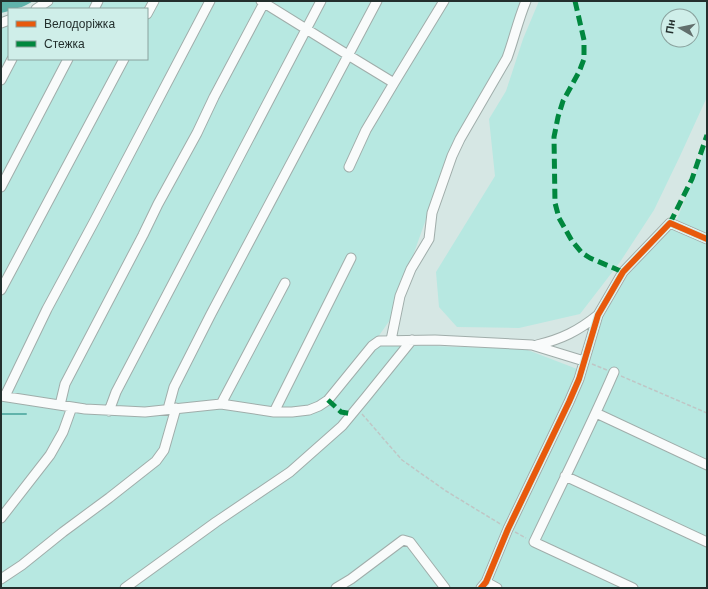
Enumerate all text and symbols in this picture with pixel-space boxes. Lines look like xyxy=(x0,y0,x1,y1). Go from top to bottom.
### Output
legend xyxy=(8,8,148,60)
north arrow xyxy=(660,8,700,48)
text: Велодоріжка xyxy=(44,17,115,31)
text: Пн xyxy=(663,18,677,35)
text: Стежка xyxy=(44,37,85,51)

